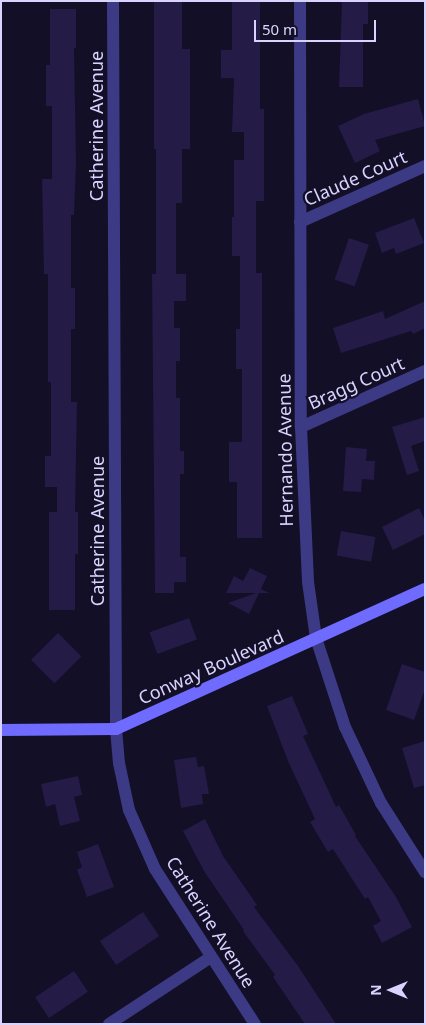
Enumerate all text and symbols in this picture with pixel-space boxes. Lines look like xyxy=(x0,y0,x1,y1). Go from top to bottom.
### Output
scale bar xyxy=(256,10,378,42)
text: 50 m xyxy=(262,19,297,39)
street label: Catherine Avenue xyxy=(85,51,107,201)
street label: Claude Court xyxy=(300,146,410,210)
street label: Bragg Court xyxy=(305,352,407,414)
street label: Hernando Avenue xyxy=(273,373,297,527)
street label: Catherine Avenue xyxy=(86,456,108,606)
street label: Conway Boulevard xyxy=(135,625,287,709)
street label: Catherine Avenue xyxy=(162,852,260,992)
north arrow xyxy=(366,965,416,1015)
text: N xyxy=(366,984,385,996)

